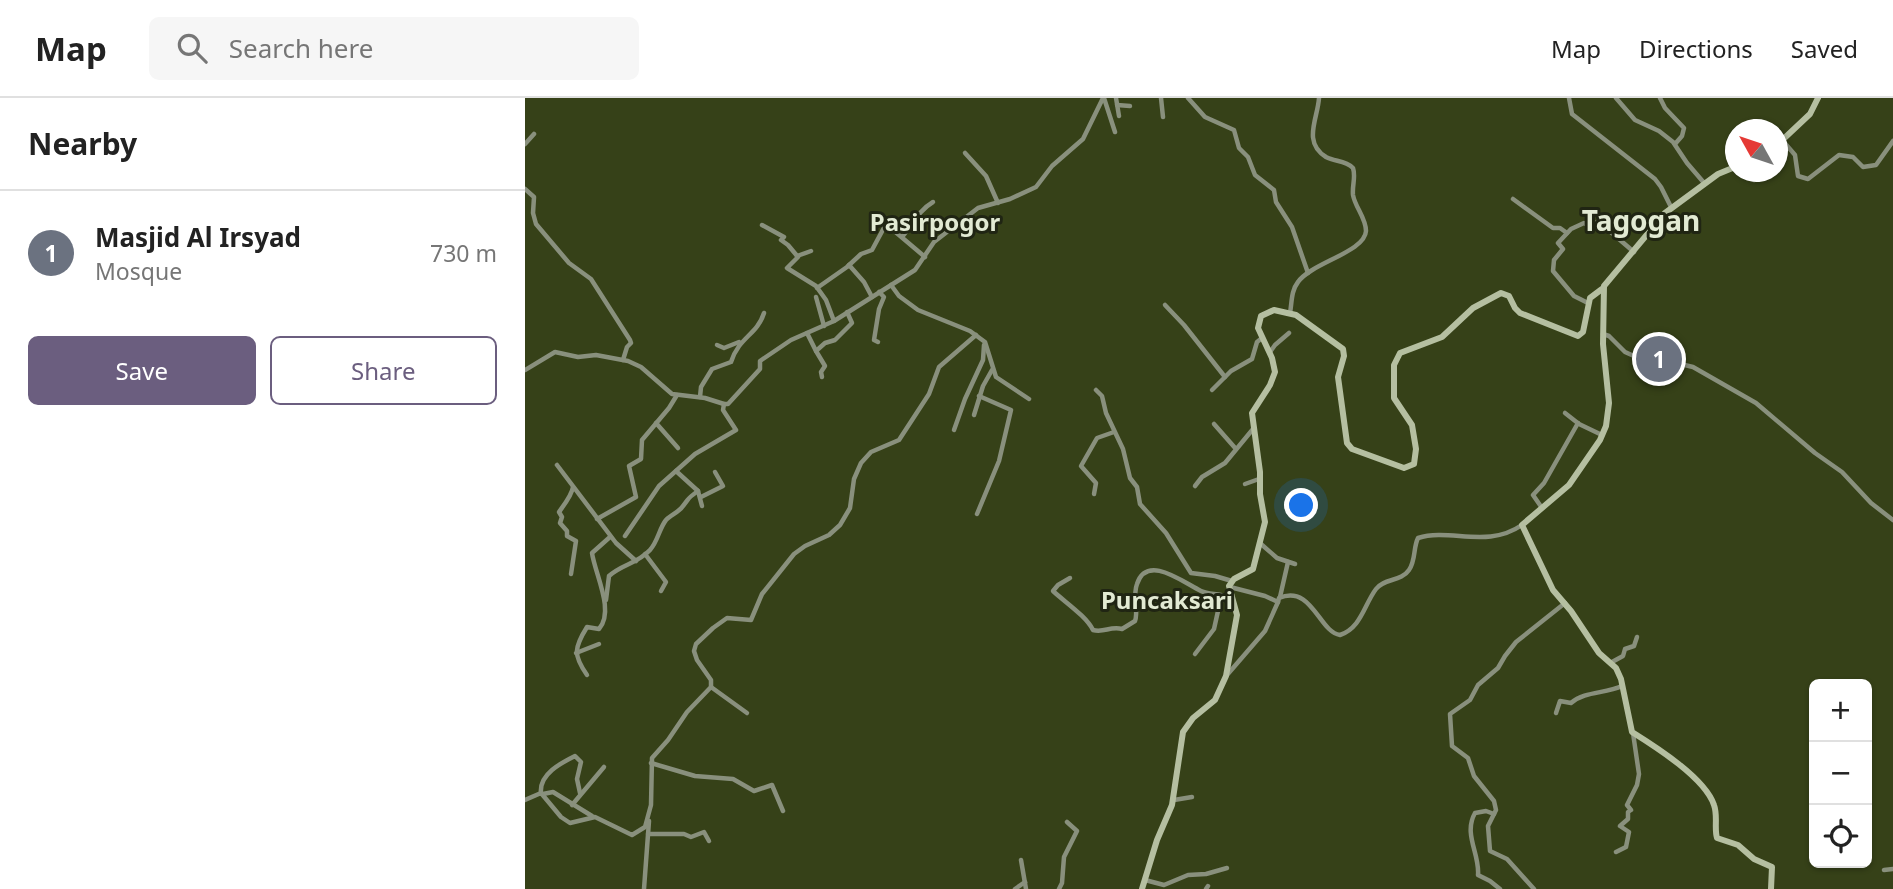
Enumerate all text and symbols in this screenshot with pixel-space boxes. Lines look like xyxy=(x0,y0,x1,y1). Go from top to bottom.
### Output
search box xyxy=(149,17,639,80)
text: Map xyxy=(35,26,107,71)
icon: search xyxy=(173,29,211,67)
text: Search here xyxy=(229,30,373,66)
text: Map xyxy=(1551,32,1601,65)
text: Directions xyxy=(1639,32,1753,65)
text: Saved xyxy=(1791,32,1858,65)
north arrow xyxy=(1725,119,1788,182)
text: Nearby xyxy=(28,123,137,164)
district label: Tagogan xyxy=(1582,201,1700,239)
district label: Pasirpogor xyxy=(870,205,1000,238)
text: Masjid Al Irsyad xyxy=(95,219,301,255)
text: 1 xyxy=(44,237,58,269)
text: 730 m xyxy=(430,237,497,269)
text: Mosque xyxy=(95,255,182,287)
pin: 1 xyxy=(1636,333,1682,385)
button: Save xyxy=(28,336,256,405)
button: Share xyxy=(270,336,497,405)
your location xyxy=(1284,488,1318,522)
district label: Puncaksari xyxy=(1101,583,1233,616)
map controls xyxy=(1809,679,1872,868)
button: + xyxy=(1809,679,1872,742)
button: − xyxy=(1809,742,1872,805)
button: locate xyxy=(1809,805,1872,868)

